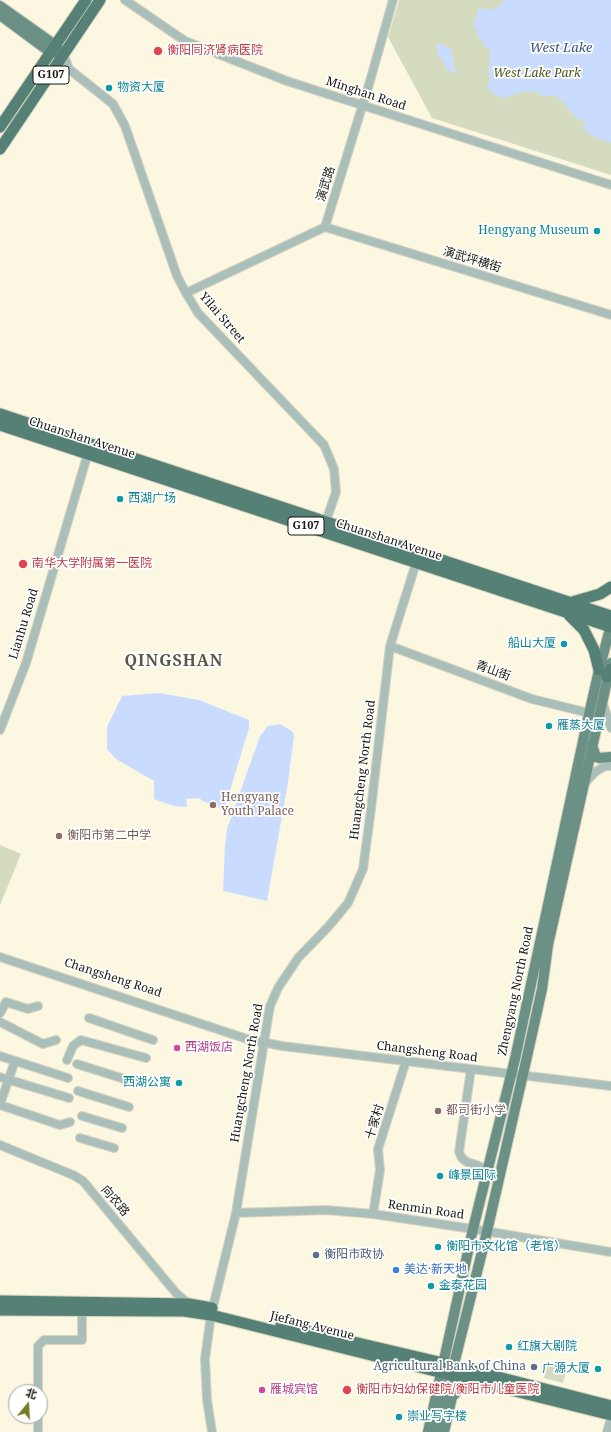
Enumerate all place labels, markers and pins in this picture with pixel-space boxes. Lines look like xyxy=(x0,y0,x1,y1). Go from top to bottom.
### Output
place label: 衡阳同济肾病医院 xyxy=(167,44,263,58)
marker: 衡阳同济肾病医院 xyxy=(152,45,164,57)
place label: 物资大厦 xyxy=(117,81,165,95)
marker: 物资大厦 xyxy=(104,83,114,93)
place label: Hengyang Museum xyxy=(478,224,589,238)
marker: Hengyang Museum xyxy=(592,226,602,236)
place label: 西湖广场 xyxy=(128,492,176,506)
marker: 西湖广场 xyxy=(115,494,125,504)
place label: 南华大学附属第一医院 xyxy=(32,557,152,571)
marker: 南华大学附属第一医院 xyxy=(17,558,29,570)
place label: 船山大厦 xyxy=(508,637,556,651)
marker: 船山大厦 xyxy=(559,639,569,649)
place label: 雁蒸大厦 xyxy=(557,719,605,733)
marker: 雁蒸大厦 xyxy=(544,721,554,731)
place label: Hengyang Youth Palace xyxy=(221,791,294,819)
marker: Hengyang Youth Palace xyxy=(208,800,218,810)
place label: 衡阳市第二中学 xyxy=(67,829,151,843)
marker: 衡阳市第二中学 xyxy=(54,831,64,841)
place label: 西湖饭店 xyxy=(185,1041,233,1055)
marker: 西湖饭店 xyxy=(172,1043,182,1053)
place label: 西湖公寓 xyxy=(123,1076,171,1090)
marker: 西湖公寓 xyxy=(174,1078,184,1088)
place label: 都司街小学 xyxy=(446,1104,506,1118)
marker: 都司街小学 xyxy=(433,1106,443,1116)
place label: 峰景国际 xyxy=(448,1169,496,1183)
marker: 峰景国际 xyxy=(435,1171,445,1181)
place label: 衡阳市文化馆（老馆） xyxy=(446,1240,566,1254)
marker: 衡阳市文化馆（老馆） xyxy=(433,1242,443,1252)
place label: 衡阳市政协 xyxy=(324,1248,384,1262)
marker: 衡阳市政协 xyxy=(311,1250,321,1260)
place label: 美达·新天地 xyxy=(404,1263,467,1277)
marker: 美达·新天地 xyxy=(391,1265,401,1275)
place label: 金泰花园 xyxy=(439,1279,487,1293)
marker: 金泰花园 xyxy=(426,1281,436,1291)
place label: 红旗大剧院 xyxy=(517,1340,577,1354)
marker: 红旗大剧院 xyxy=(504,1342,514,1352)
place label: Agricultural Bank of China xyxy=(373,1360,526,1374)
marker: Agricultural Bank of China xyxy=(529,1362,539,1372)
place label: 广源大厦 xyxy=(542,1362,590,1376)
marker: 广源大厦 xyxy=(593,1364,603,1374)
place label: 雁城宾馆 xyxy=(270,1383,318,1397)
place label: 衡阳市妇幼保健院/衡阳市儿童医院 xyxy=(356,1383,539,1397)
marker: 衡阳市妇幼保健院/衡阳市儿童医院 xyxy=(341,1384,353,1396)
marker: 雁城宾馆 xyxy=(257,1385,267,1395)
place label: 崇业写字楼 xyxy=(407,1410,467,1424)
marker: 崇业写字楼 xyxy=(394,1412,404,1422)

